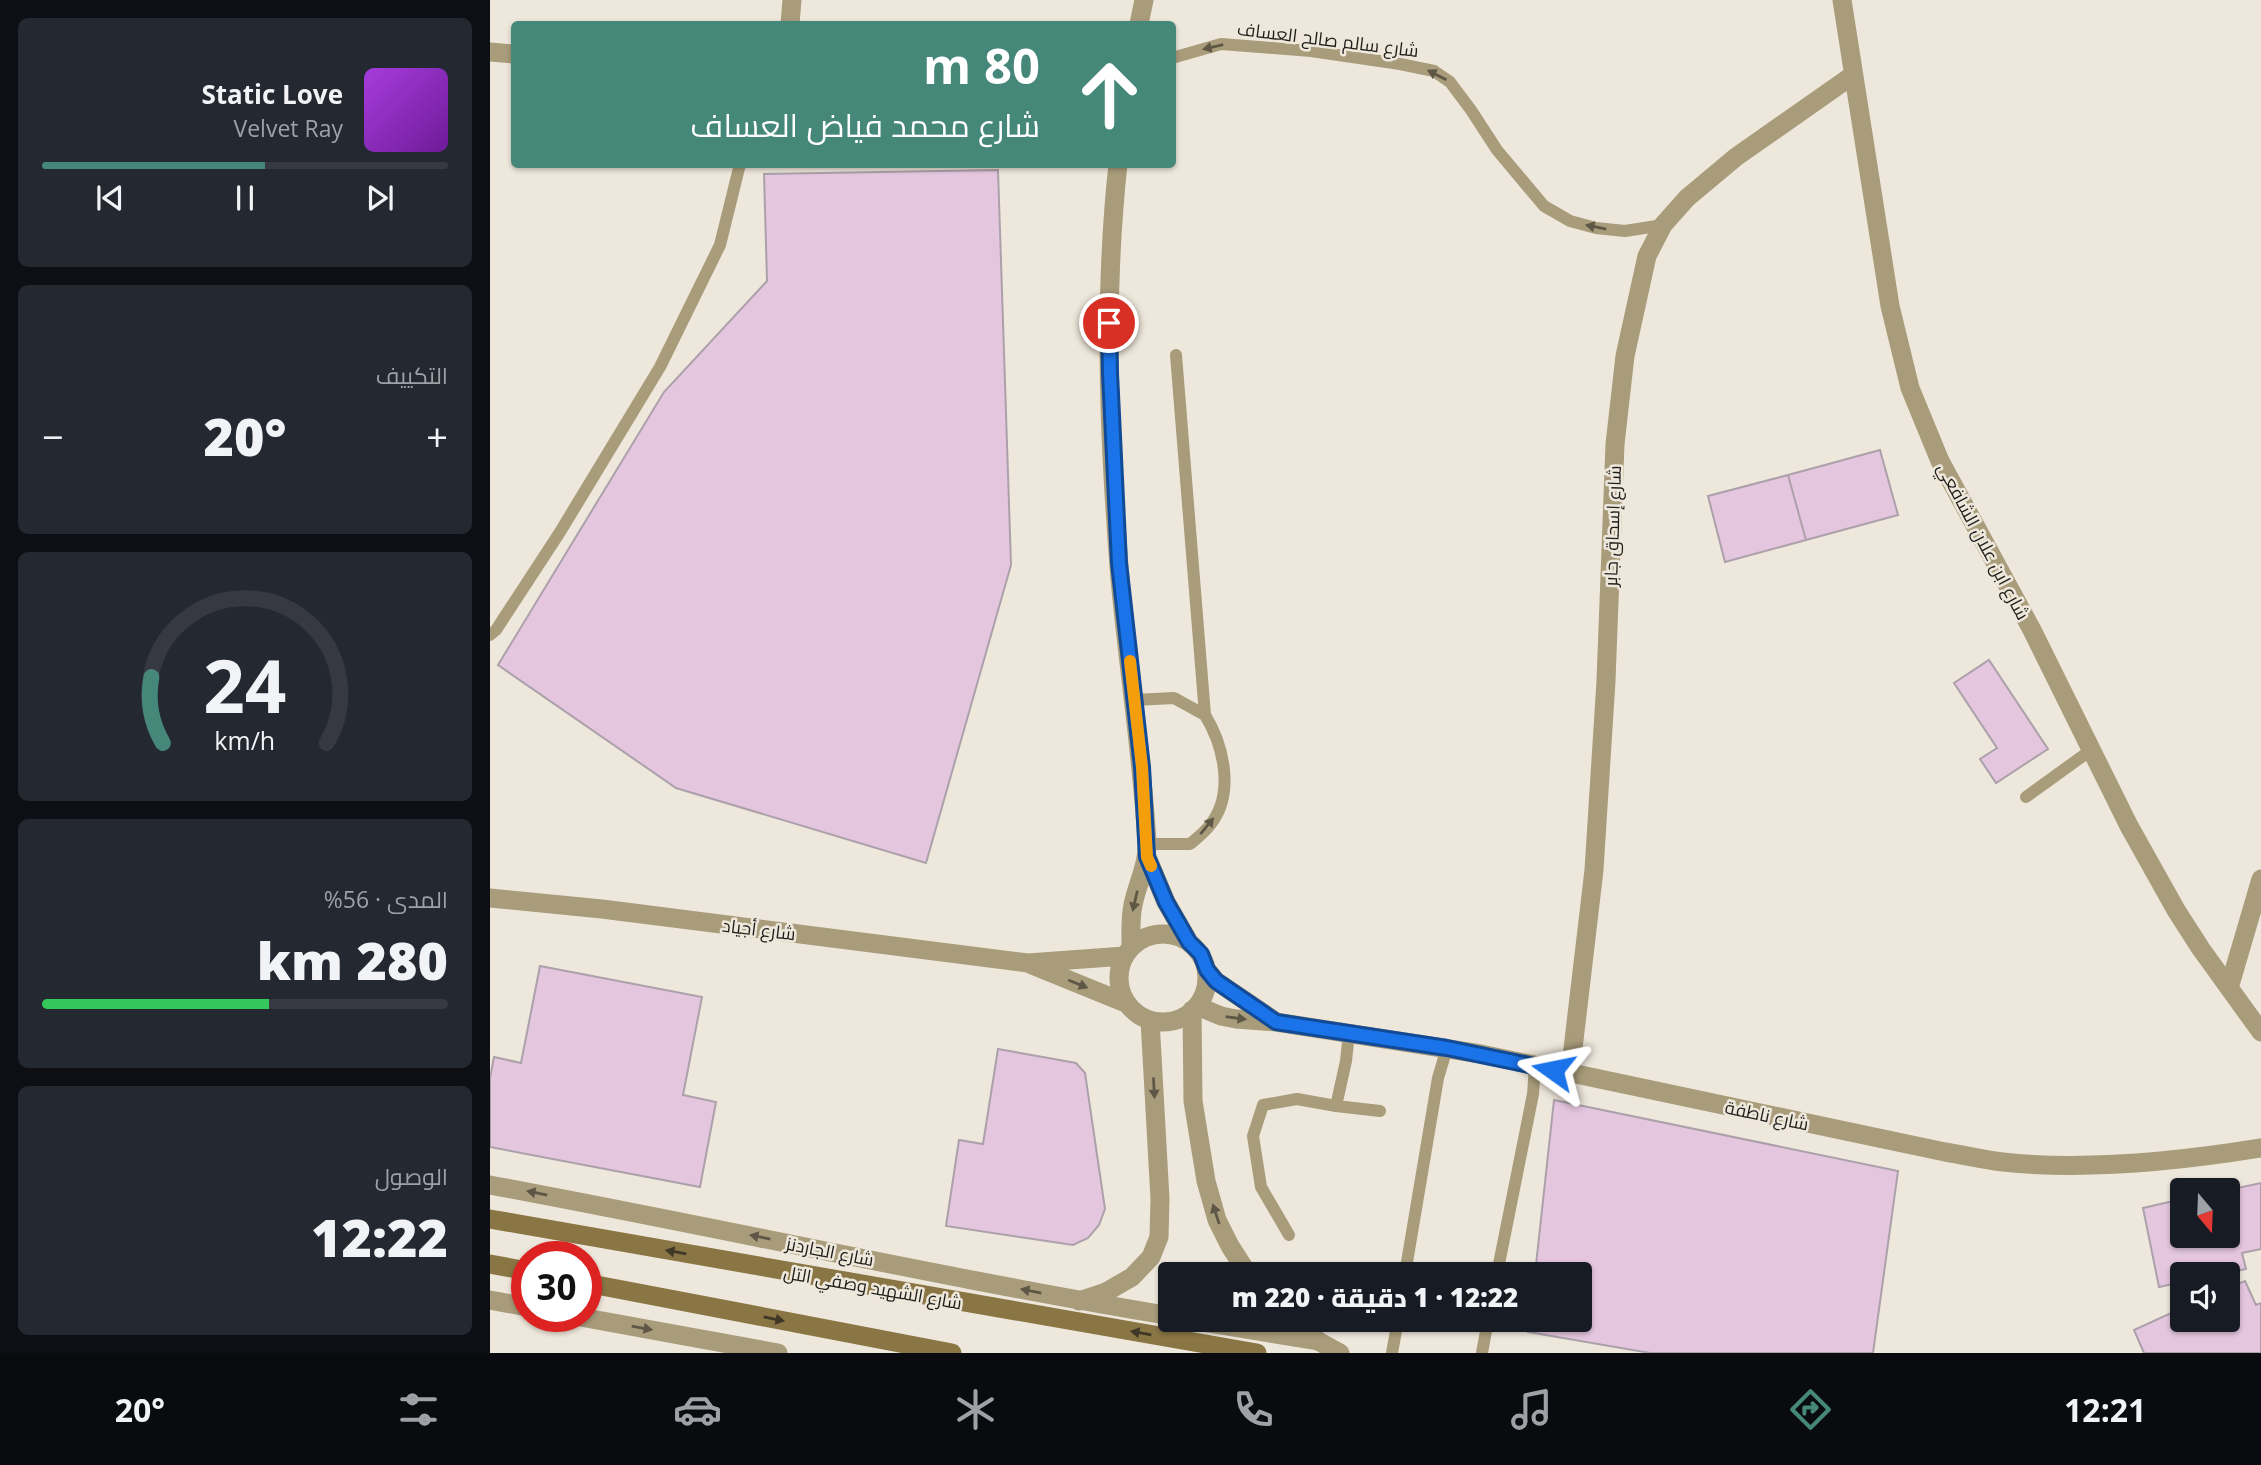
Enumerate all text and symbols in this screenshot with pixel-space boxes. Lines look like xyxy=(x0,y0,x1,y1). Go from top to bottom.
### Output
street label: شارع سالم صالح العساف xyxy=(1236,16,1420,63)
text: 80 m xyxy=(923,32,1040,98)
one-way arrow xyxy=(1202,41,1224,52)
icon: ahead xyxy=(1064,49,1155,140)
one-way arrow xyxy=(1427,69,1447,80)
text: Static Love xyxy=(201,76,343,112)
text: شارع محمد فياض العساف xyxy=(690,103,1040,146)
text: Velvet Ray xyxy=(233,112,343,144)
icon: previous xyxy=(91,179,129,217)
icon: pause xyxy=(226,179,264,217)
icon: next xyxy=(361,179,399,217)
one-way arrow xyxy=(1585,221,1607,232)
pin xyxy=(1079,293,1139,353)
icon: arrive xyxy=(1090,304,1128,342)
text: التكييف xyxy=(376,359,448,391)
text: 20° xyxy=(204,400,286,471)
text: − xyxy=(42,410,64,462)
text: + xyxy=(426,410,448,462)
street label: شارع ابن علان الشافعي xyxy=(1930,458,2036,625)
street label: شارع إسحاق جابر xyxy=(1598,465,1627,588)
text: 24 xyxy=(203,635,287,734)
text: km/h xyxy=(215,722,275,756)
one-way arrow xyxy=(1199,817,1214,835)
text: المدى · 56% xyxy=(324,883,448,915)
one-way arrow xyxy=(1129,890,1140,912)
street label: شارع أجياد xyxy=(721,913,797,946)
text: 280 km xyxy=(257,924,448,995)
one-way arrow xyxy=(1067,978,1088,989)
one-way arrow xyxy=(1225,1013,1247,1024)
position arrow xyxy=(1516,1033,1590,1107)
one-way arrow xyxy=(1149,1077,1160,1099)
street label: شارع ناطفة xyxy=(1723,1094,1811,1137)
text: الوصول xyxy=(375,1160,448,1192)
north arrow xyxy=(2170,1178,2240,1248)
map controls xyxy=(2170,1178,2240,1332)
one-way arrow xyxy=(526,1188,548,1199)
text: 12:22 xyxy=(311,1201,448,1272)
one-way arrow xyxy=(1210,1204,1221,1225)
one-way arrow xyxy=(749,1231,771,1242)
street label: شارع الجاردنز xyxy=(783,1231,876,1272)
speed limit sign: 30 xyxy=(511,1241,602,1332)
one-way arrow xyxy=(665,1246,687,1257)
street label: شارع الشهيد وصفي التل xyxy=(781,1259,964,1317)
button: sound xyxy=(2170,1262,2240,1332)
text: 12:22 · 1 دقيقة · 220 m xyxy=(1232,1279,1518,1315)
one-way arrow xyxy=(1020,1285,1042,1296)
one-way arrow xyxy=(763,1313,785,1324)
one-way arrow xyxy=(631,1323,653,1334)
one-way arrow xyxy=(1130,1327,1152,1338)
icon: filters xyxy=(394,1385,443,1434)
icon: car xyxy=(673,1385,722,1434)
icon: climate xyxy=(951,1385,1000,1434)
icon: phone xyxy=(1229,1385,1278,1434)
icon: music xyxy=(1507,1385,1556,1434)
icon: directions xyxy=(1786,1385,1835,1434)
text: 20° xyxy=(115,1388,165,1431)
text: 12:21 xyxy=(2064,1388,2146,1431)

